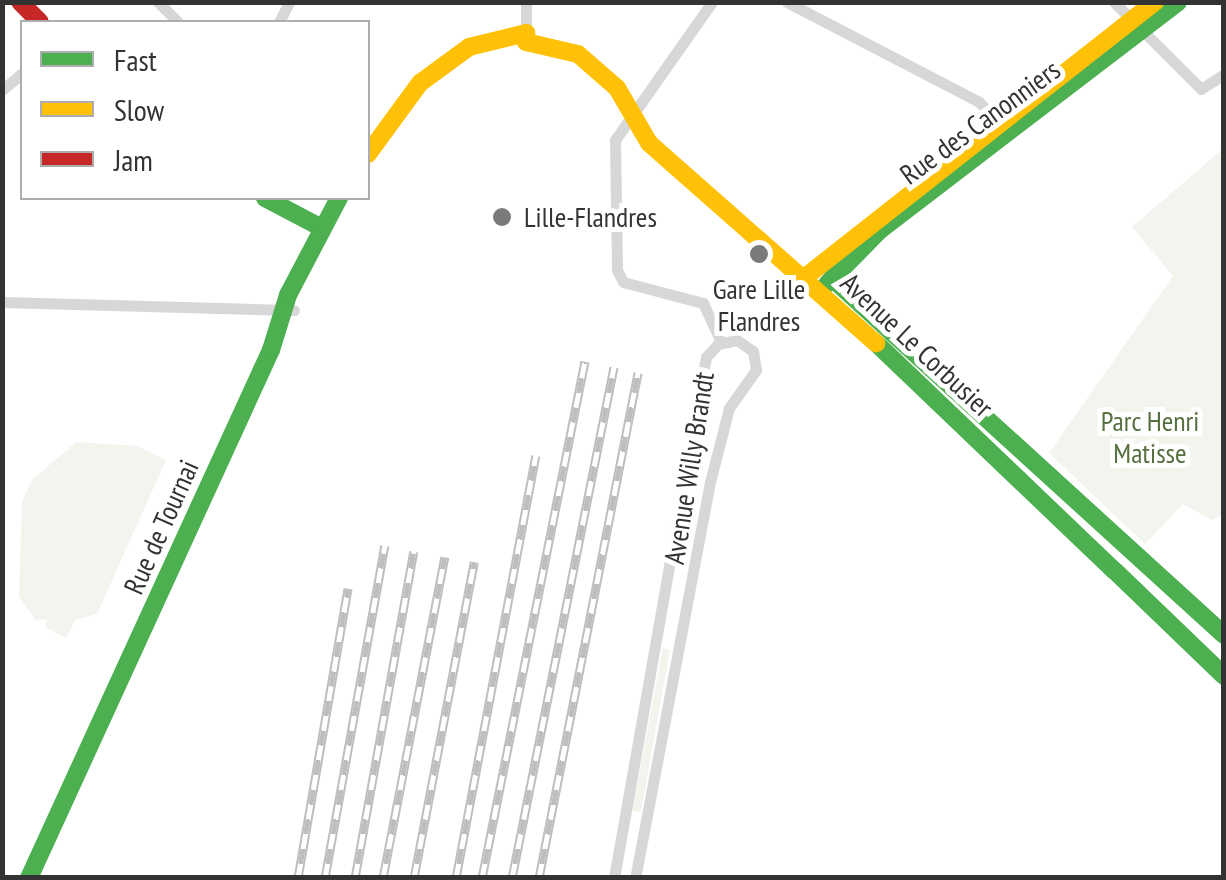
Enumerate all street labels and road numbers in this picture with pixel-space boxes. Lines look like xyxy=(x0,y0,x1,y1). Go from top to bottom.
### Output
street label: Rue des Canonniers xyxy=(893,53,1067,191)
street label: Avenue Le Corbusier xyxy=(834,266,1000,424)
street label: Avenue Willy Brandt xyxy=(657,369,721,567)
street label: Rue de Tournai xyxy=(116,454,206,600)

